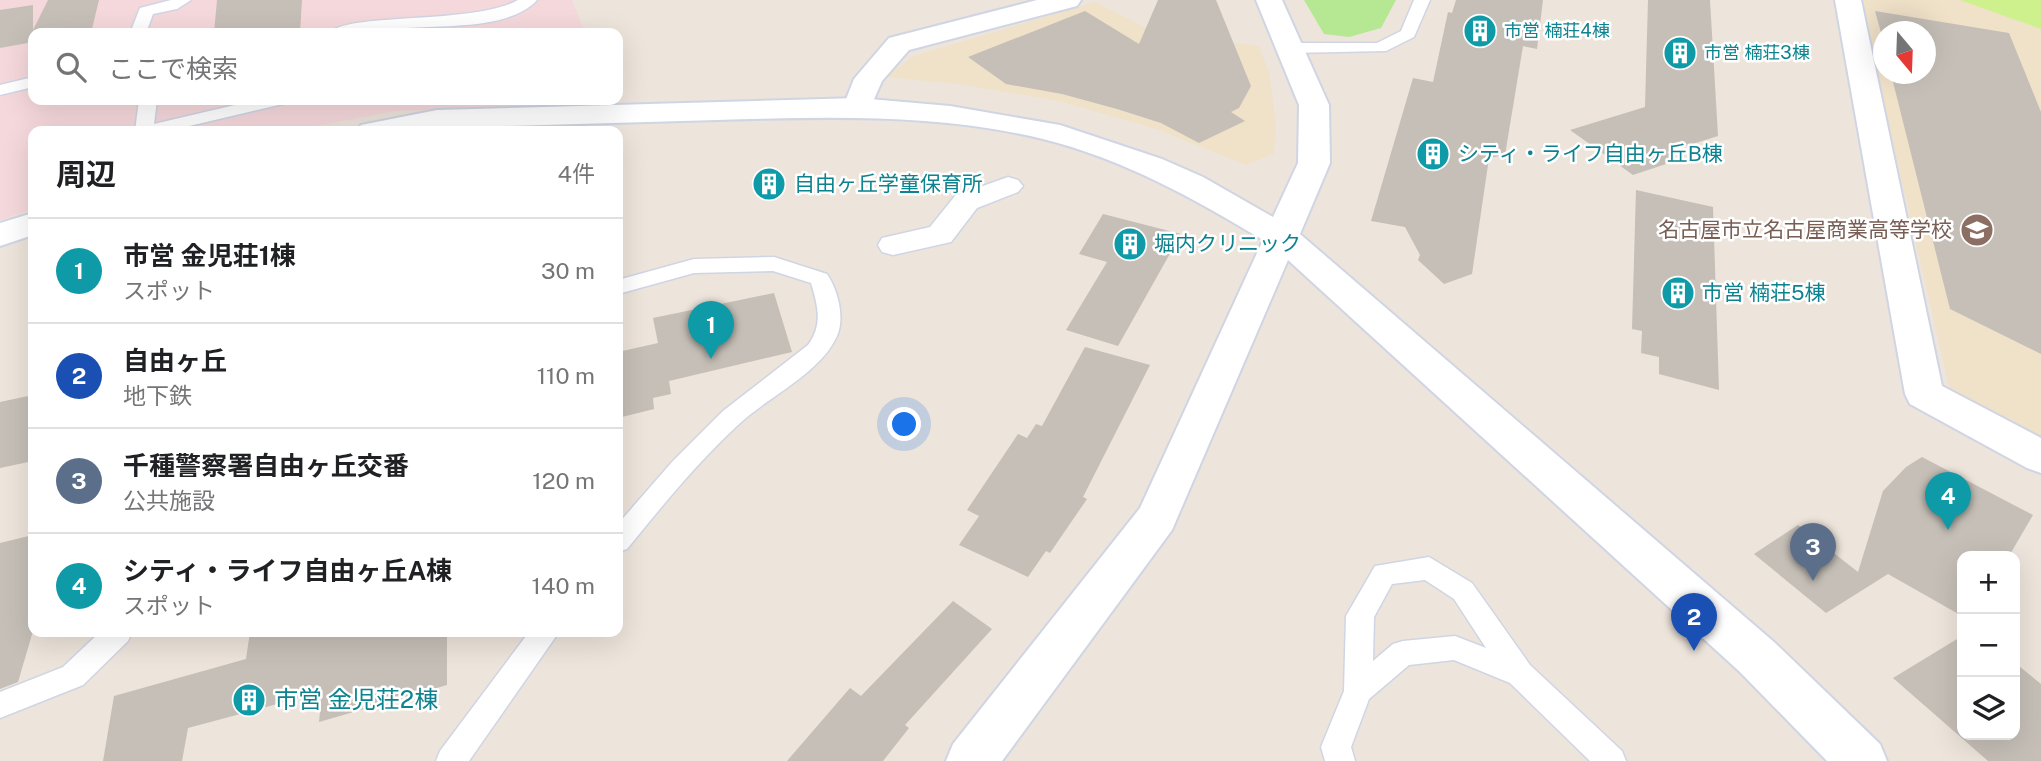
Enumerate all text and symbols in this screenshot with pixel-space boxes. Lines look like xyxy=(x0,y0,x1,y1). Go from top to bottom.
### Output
building icon: 市営 楠荘4棟 xyxy=(1461,12,1499,50)
place label: 市営 楠荘4棟 xyxy=(1504,20,1610,41)
north arrow xyxy=(1873,21,1936,84)
search box xyxy=(28,28,623,105)
building icon: 市営 楠荘3棟 xyxy=(1661,34,1699,72)
place label: 市営 楠荘3棟 xyxy=(1704,42,1810,63)
icon: search xyxy=(52,48,90,86)
text: ここで検索 xyxy=(108,53,238,84)
building icon: シティ・ライフ自由ヶ丘B棟 xyxy=(1414,135,1452,173)
place label: シティ・ライフ自由ヶ丘B棟 xyxy=(1458,141,1723,166)
text: 周辺 xyxy=(56,156,116,192)
text: 4件 xyxy=(558,160,595,187)
building icon: 自由ヶ丘学童保育所 xyxy=(750,165,788,203)
place label: 自由ヶ丘学童保育所 xyxy=(794,171,983,196)
school or university icon: 名古屋市立名古屋商業高等学校 xyxy=(1958,211,1996,249)
place label: 名古屋市立名古屋商業高等学校 xyxy=(1658,217,1952,242)
building icon: 堀内クリニック xyxy=(1111,225,1149,263)
place label: 堀内クリニック xyxy=(1154,231,1301,256)
text: 市営 金児荘1棟 xyxy=(123,240,296,271)
text: 1 xyxy=(74,257,84,284)
text: 30 m xyxy=(541,257,595,284)
building icon: 市営 楠荘5棟 xyxy=(1659,274,1697,312)
text: スポット xyxy=(123,277,215,304)
place label: 市営 楠荘5棟 xyxy=(1702,280,1826,305)
pin: 1 xyxy=(688,301,734,359)
text: 自由ヶ丘 xyxy=(123,345,227,376)
text: 2 xyxy=(72,362,86,389)
text: 110 m xyxy=(537,362,595,389)
text: 地下鉄 xyxy=(123,382,192,409)
your location xyxy=(887,407,921,441)
text: 千種警察署自由ヶ丘交番 xyxy=(123,450,409,481)
text: 3 xyxy=(71,467,87,494)
text: 120 m xyxy=(532,467,595,494)
pin: 4 xyxy=(1925,472,1971,530)
text: 公共施設 xyxy=(123,487,215,514)
pin: 3 xyxy=(1790,523,1836,581)
map controls xyxy=(1957,551,2020,740)
button: + xyxy=(1957,551,2020,614)
text: シティ・ライフ自由ヶ丘A棟 xyxy=(123,555,452,586)
text: 4 xyxy=(71,572,87,599)
text: 140 m xyxy=(532,572,595,599)
text: スポット xyxy=(123,592,215,619)
pin: 2 xyxy=(1671,593,1717,651)
button: − xyxy=(1957,614,2020,677)
button: layers xyxy=(1957,677,2020,740)
building icon: 市営 金児荘2棟 xyxy=(230,681,268,719)
place label: 市営 金児荘2棟 xyxy=(274,685,438,713)

